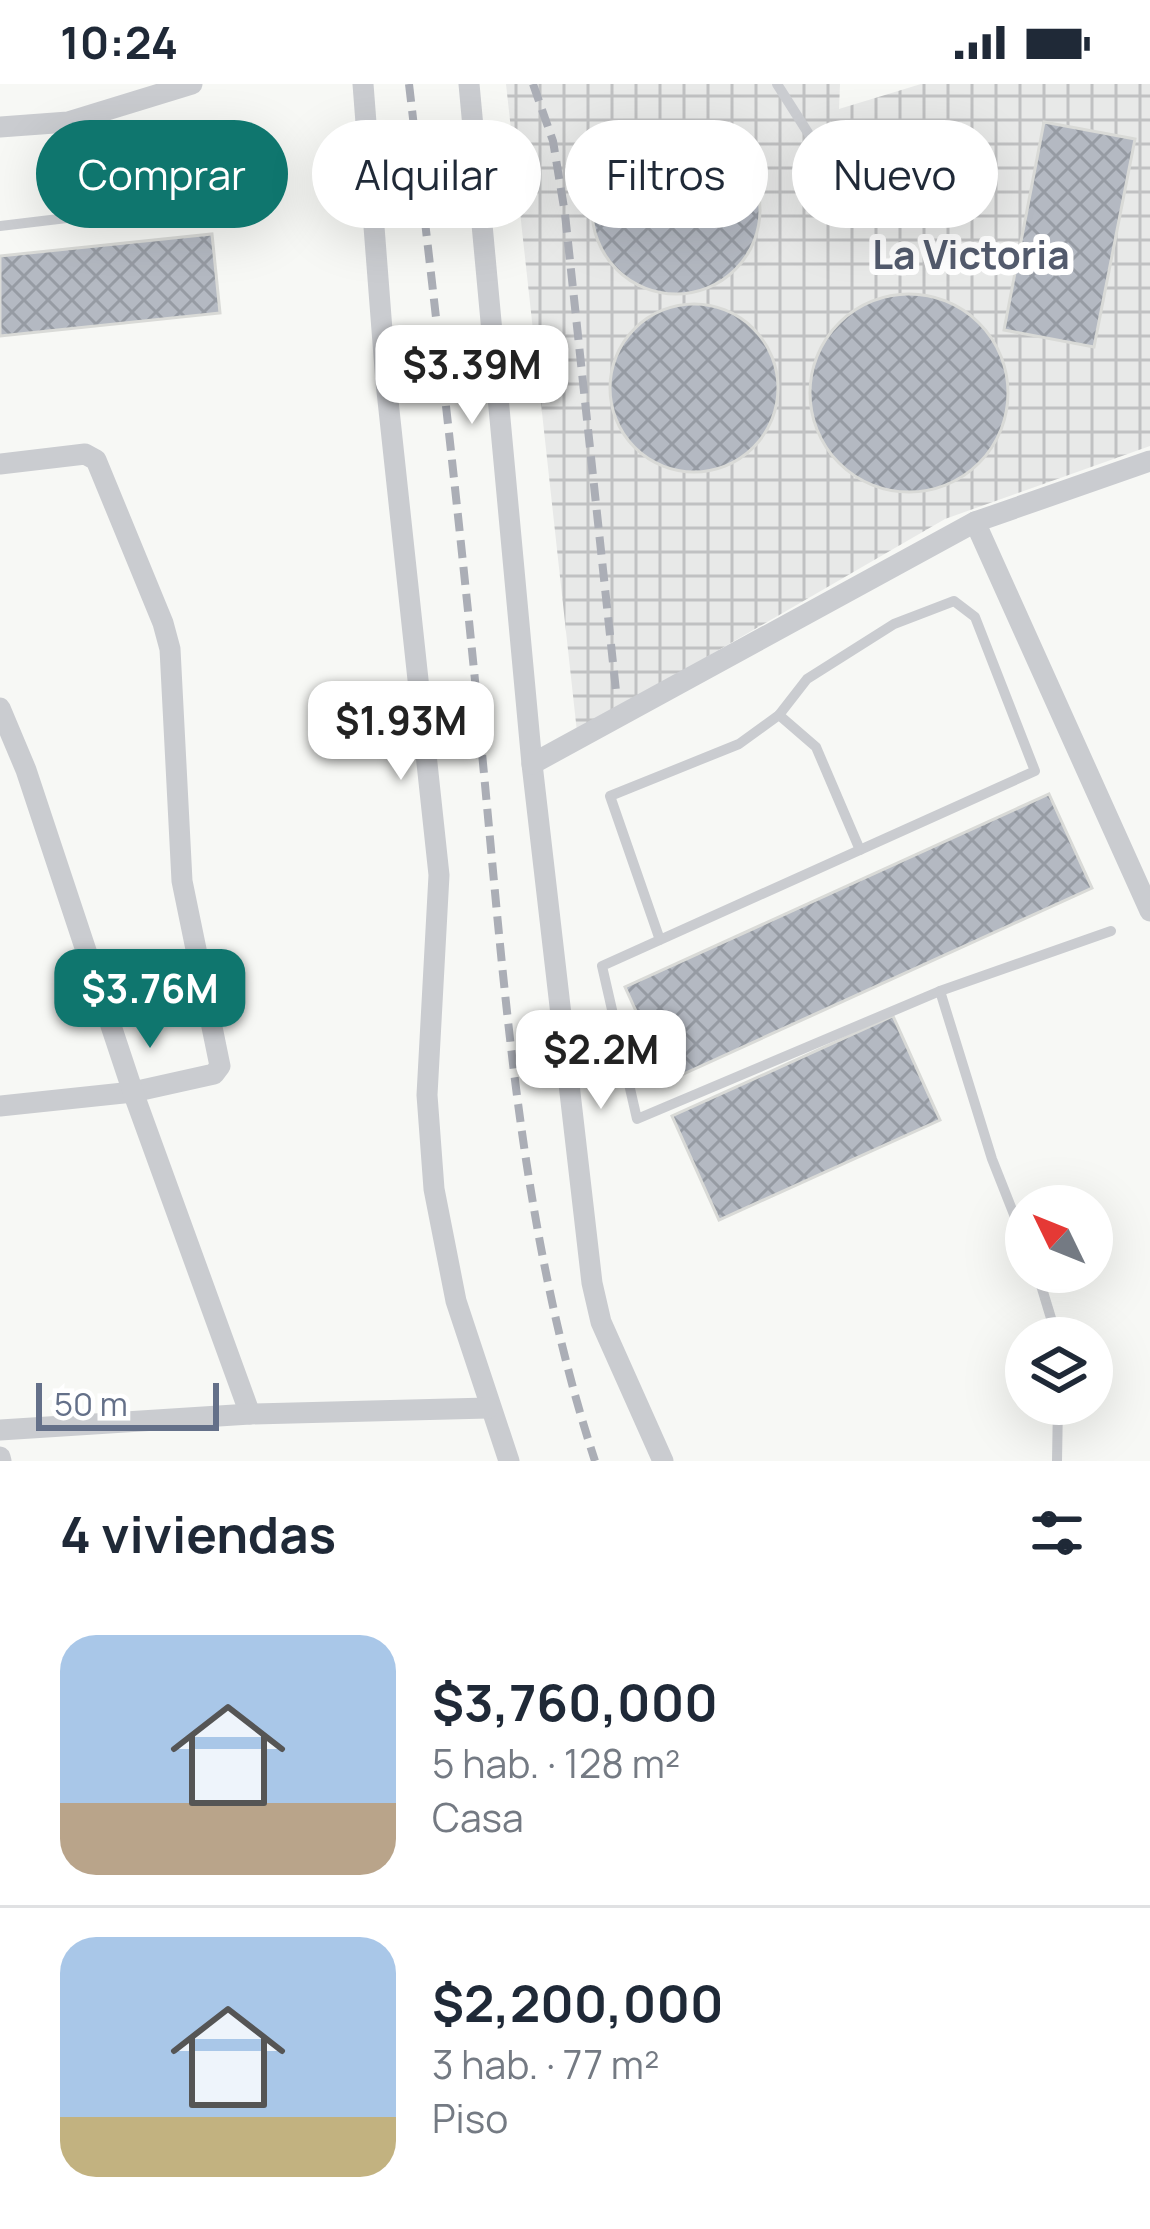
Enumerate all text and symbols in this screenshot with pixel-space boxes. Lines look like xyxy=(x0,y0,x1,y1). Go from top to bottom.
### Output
text: 10:24 xyxy=(60,11,178,73)
chip: Comprar xyxy=(36,120,288,228)
chip: Alquilar xyxy=(312,120,541,228)
chip: Filtros xyxy=(565,120,768,228)
chip: Nuevo xyxy=(792,120,998,228)
district label: La Victoria xyxy=(872,227,1070,281)
pin: $3.39M xyxy=(374,325,570,427)
text: $3.39M xyxy=(402,337,542,391)
pin: $1.93M xyxy=(303,681,499,783)
text: $1.93M xyxy=(335,693,467,747)
pin: $3.76M xyxy=(52,949,248,1051)
text: $3.76M xyxy=(81,961,219,1015)
pin: $2.2M xyxy=(517,1010,685,1112)
text: $2.2M xyxy=(543,1022,659,1076)
north arrow xyxy=(1005,1185,1113,1293)
map controls xyxy=(1005,1185,1113,1425)
button: layers xyxy=(1005,1317,1113,1425)
scale bar xyxy=(36,1377,219,1430)
text: 50 m xyxy=(54,1381,128,1426)
text: 4 viviendas xyxy=(60,1499,336,1568)
icon: filters xyxy=(1024,1500,1090,1566)
text: $3,760,000 xyxy=(432,1667,718,1736)
icon: home xyxy=(156,1683,300,1827)
text: 5 hab. · 128 m² xyxy=(432,1736,680,1790)
text: Casa xyxy=(432,1790,524,1844)
text: $2,200,000 xyxy=(432,1968,724,2037)
icon: home xyxy=(156,1985,300,2129)
text: 3 hab. · 77 m² xyxy=(432,2037,660,2091)
text: Piso xyxy=(432,2091,508,2145)

